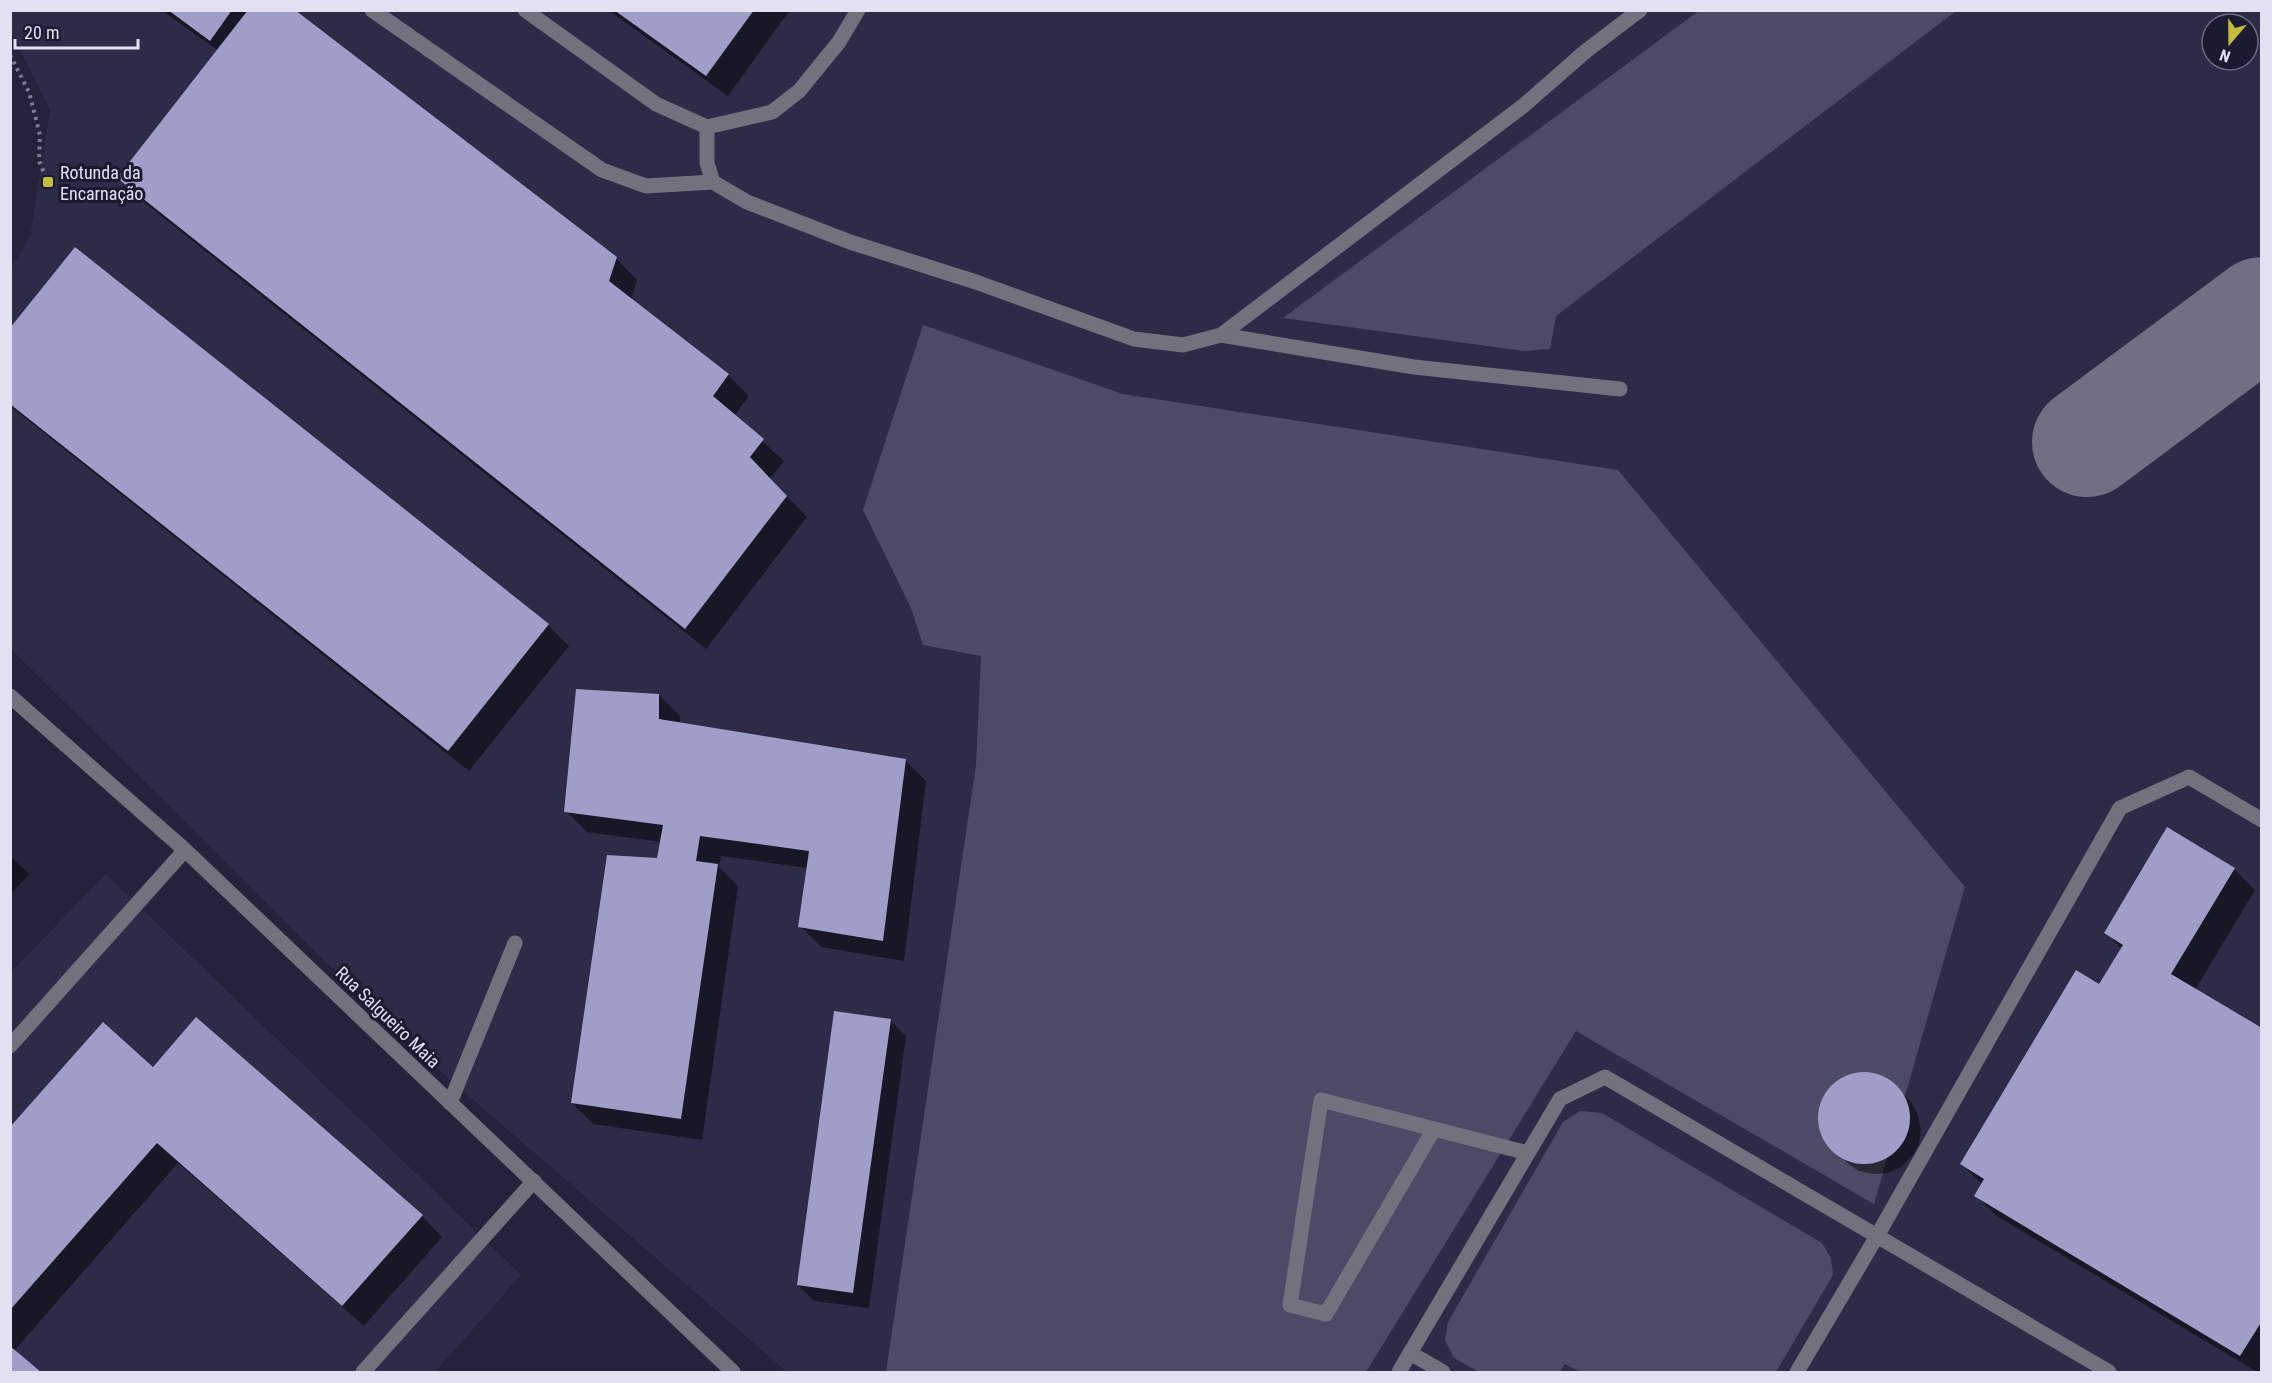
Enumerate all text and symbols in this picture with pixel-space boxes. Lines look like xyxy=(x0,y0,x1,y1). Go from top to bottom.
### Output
scale bar xyxy=(15,12,138,50)
north arrow xyxy=(2200,12,2260,72)
text: 20 m xyxy=(24,22,59,43)
text: N xyxy=(2217,45,2233,66)
place label: Rotunda da Encarnação xyxy=(60,162,143,204)
marker: Rotunda da Encarnação xyxy=(41,175,55,189)
street label: Rua Salgueiro Maia xyxy=(332,962,444,1072)

